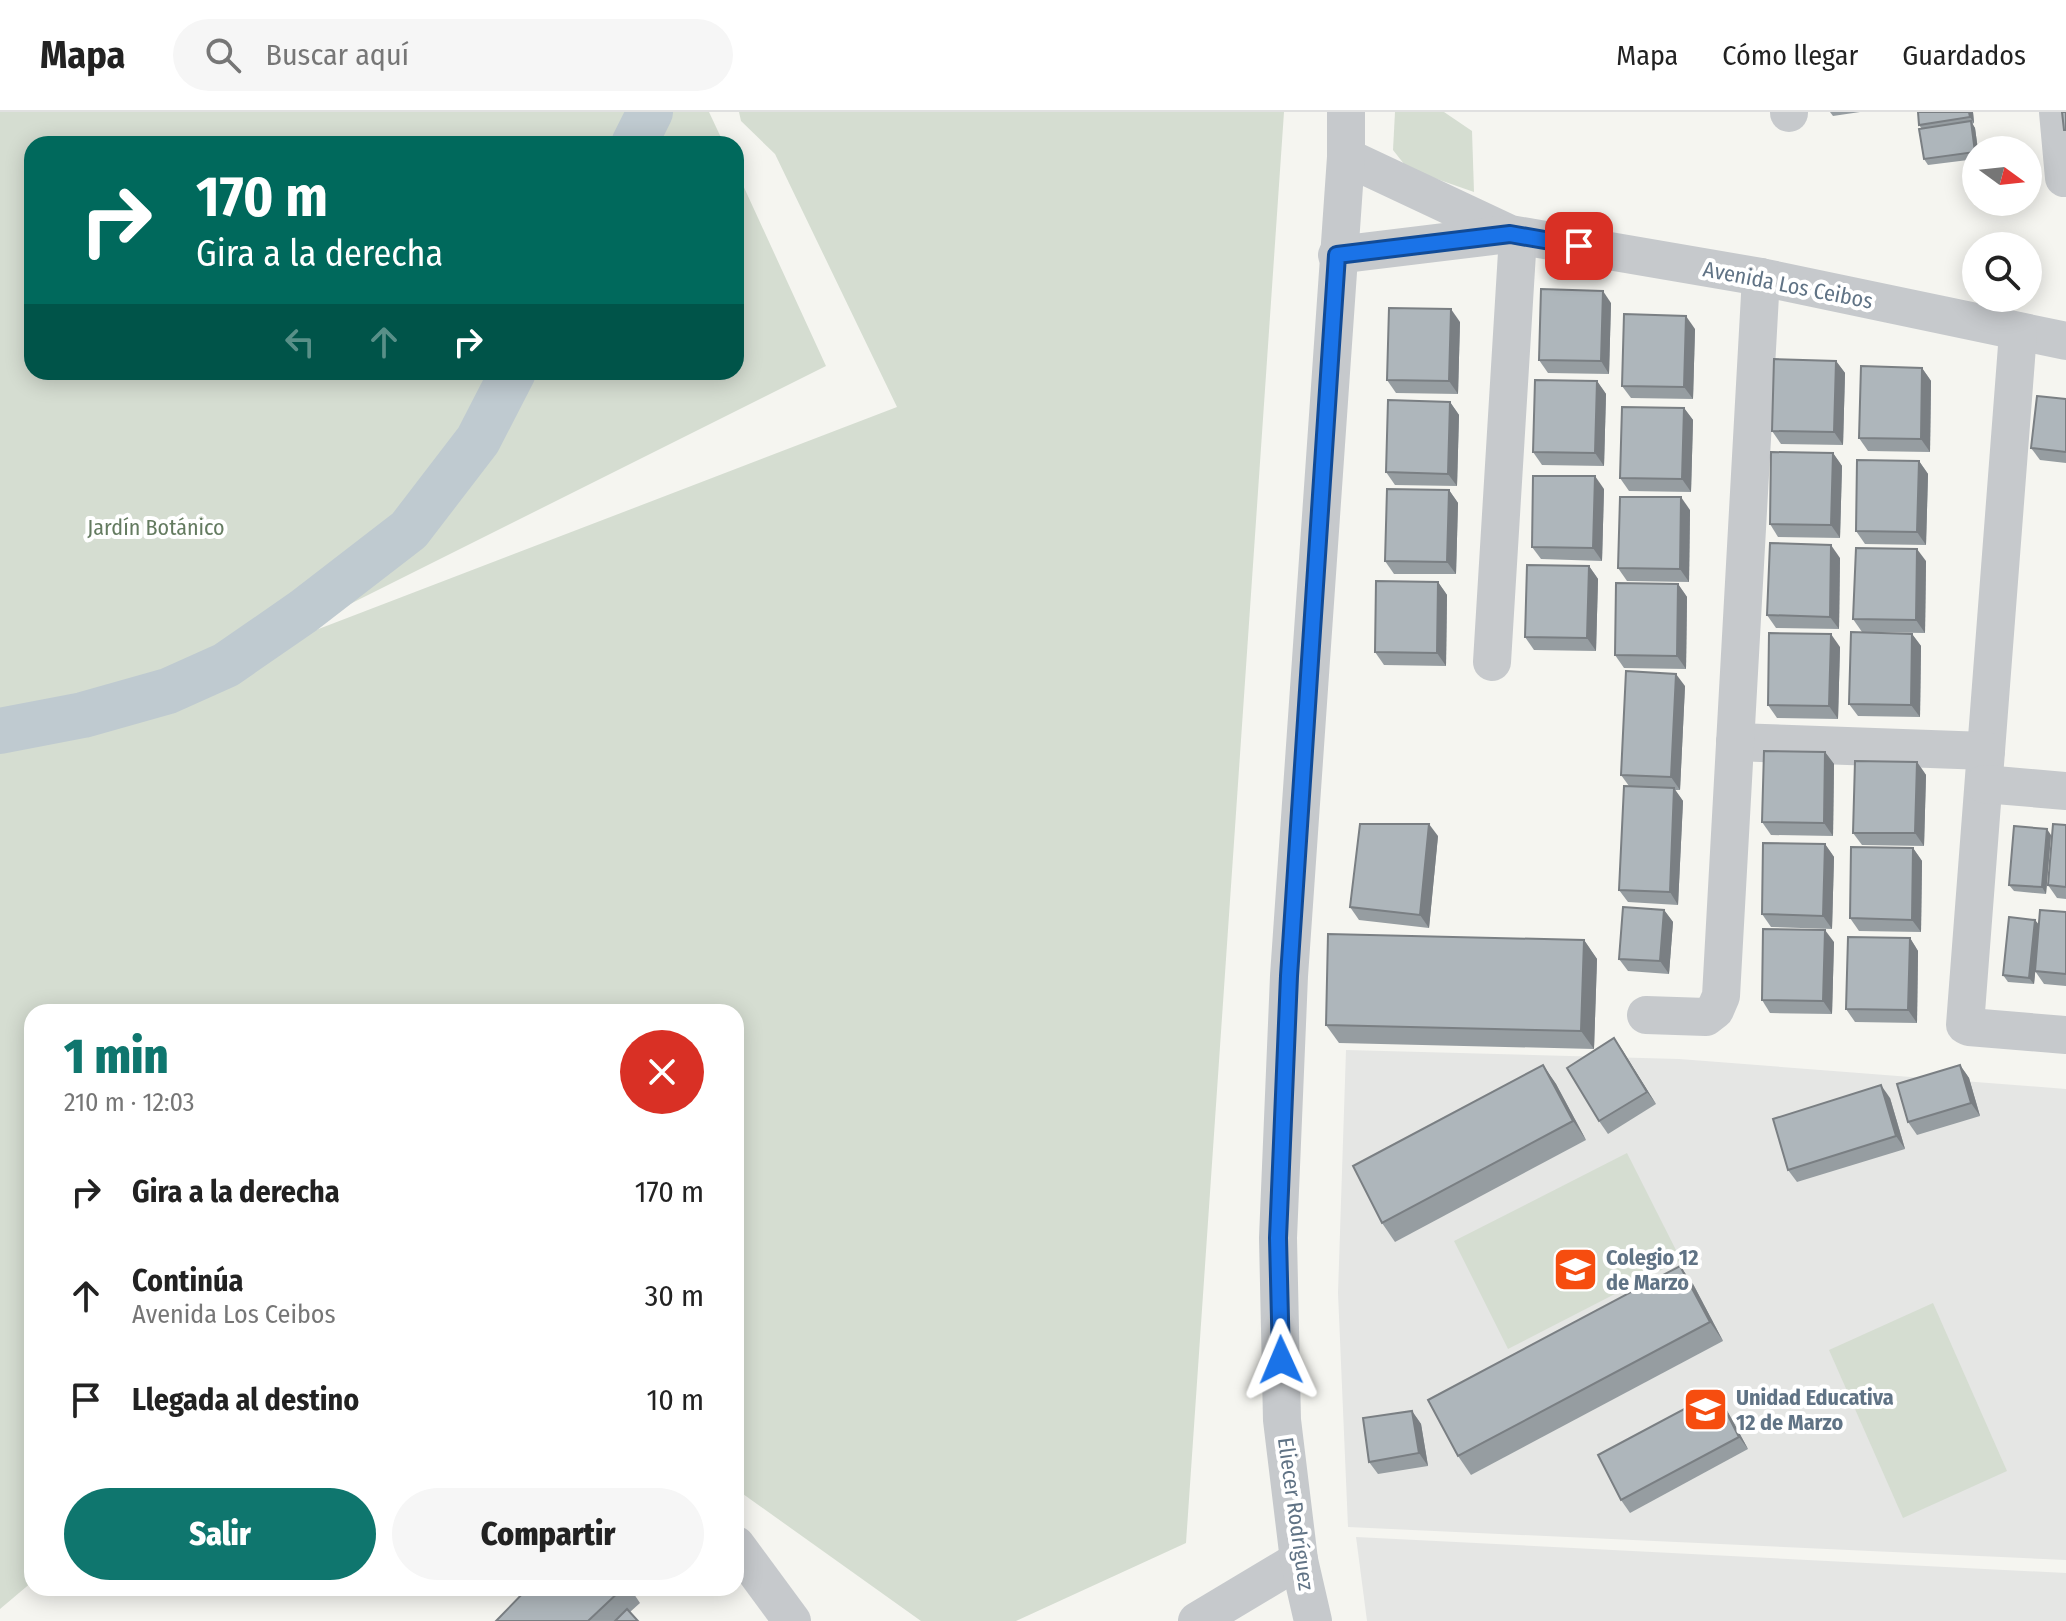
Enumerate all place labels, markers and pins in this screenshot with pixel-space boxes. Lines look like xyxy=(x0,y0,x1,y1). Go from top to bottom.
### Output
pin xyxy=(1545,212,1613,280)
place label: Colegio 12 de Marzo xyxy=(1606,1244,1698,1296)
school or university icon: Colegio 12 de Marzo xyxy=(1551,1246,1599,1294)
place label: Unidad Educativa 12 de Marzo xyxy=(1736,1384,1894,1436)
school or university icon: Unidad Educativa 12 de Marzo xyxy=(1681,1386,1729,1434)

